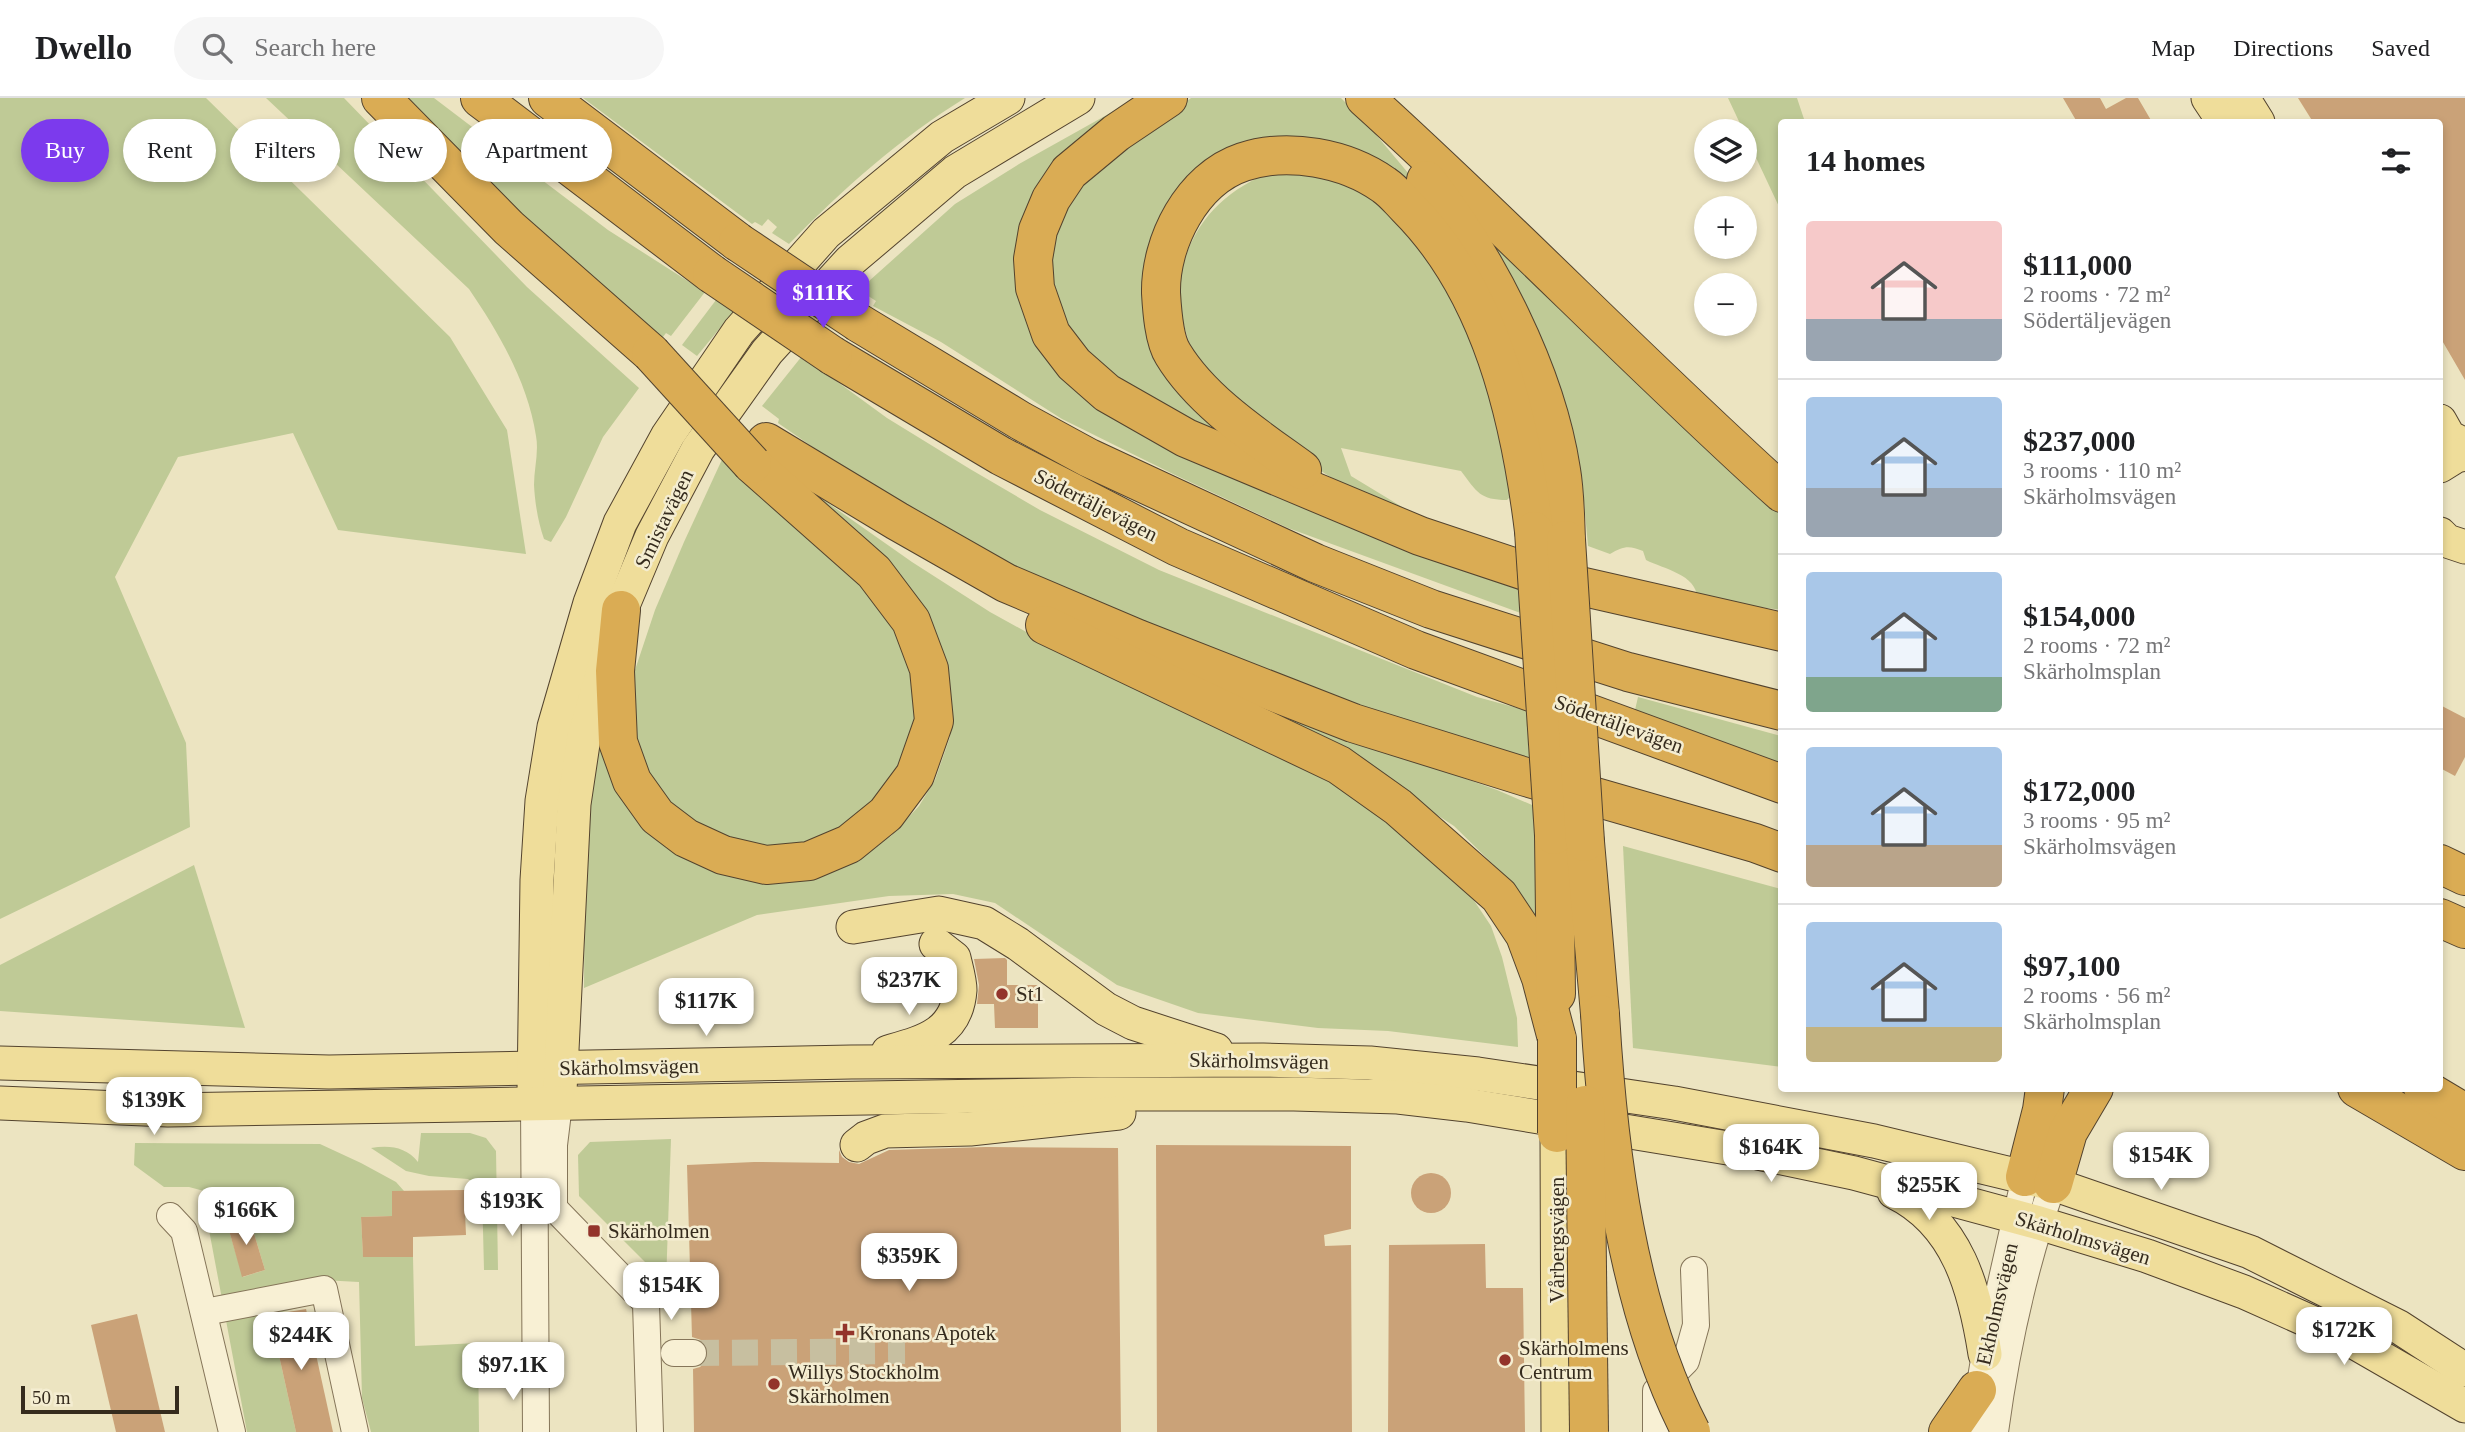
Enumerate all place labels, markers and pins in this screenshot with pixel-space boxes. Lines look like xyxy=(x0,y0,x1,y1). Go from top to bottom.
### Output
pin: $111K xyxy=(774,271,872,330)
pin: $237K xyxy=(860,958,958,1017)
pin: $117K xyxy=(657,978,755,1038)
place label: St1 xyxy=(1016,982,1044,1006)
marker: St1 xyxy=(994,986,1010,1002)
pin: $139K xyxy=(105,1077,203,1137)
pin: $164K xyxy=(1722,1124,1820,1184)
pin: $154K xyxy=(2112,1132,2210,1192)
pin: $255K xyxy=(1880,1162,1978,1222)
pin: $193K xyxy=(463,1178,561,1238)
pin: $166K xyxy=(197,1188,295,1247)
place label: Skärholmen xyxy=(608,1219,710,1243)
marker: Skärholmen xyxy=(586,1223,602,1239)
pin: $359K xyxy=(860,1234,958,1293)
pin: $154K xyxy=(622,1262,720,1322)
pin: $172K xyxy=(2295,1308,2393,1367)
pin: $244K xyxy=(252,1312,350,1372)
place label: Kronans Apotek xyxy=(859,1321,997,1345)
marker: Kronans Apotek xyxy=(837,1325,853,1341)
place label: Skärholmens Centrum xyxy=(1519,1336,1629,1384)
pin: $97.1K xyxy=(456,1342,570,1402)
marker: Skärholmens Centrum xyxy=(1497,1352,1513,1368)
place label: Willys Stockholm Skärholmen xyxy=(788,1360,939,1408)
marker: Willys Stockholm Skärholmen xyxy=(766,1376,782,1392)

